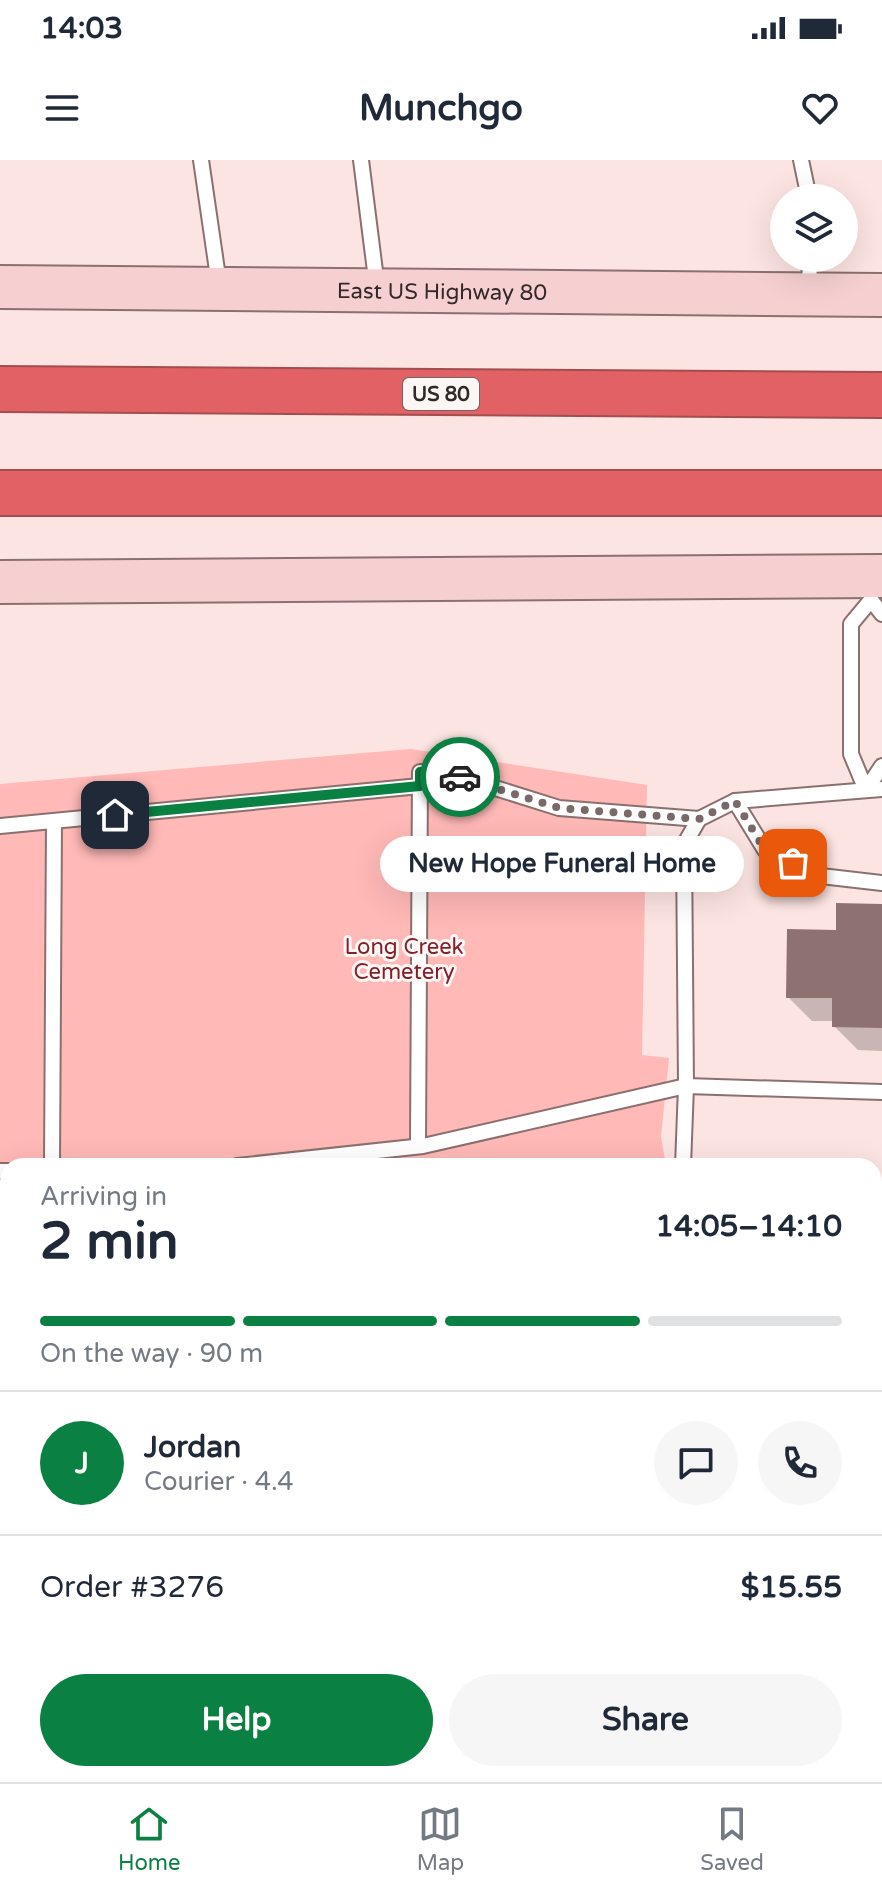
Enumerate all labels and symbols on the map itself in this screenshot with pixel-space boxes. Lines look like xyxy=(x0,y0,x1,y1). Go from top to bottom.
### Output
street label: East US Highway 80 xyxy=(337,278,547,306)
road number: US 80 xyxy=(403,378,479,410)
courier xyxy=(420,737,500,817)
pin xyxy=(81,781,149,849)
pin xyxy=(759,829,827,897)
callout: New Hope Funeral Home xyxy=(381,835,745,891)
park label: Long Creek Cemetery xyxy=(344,934,464,985)

